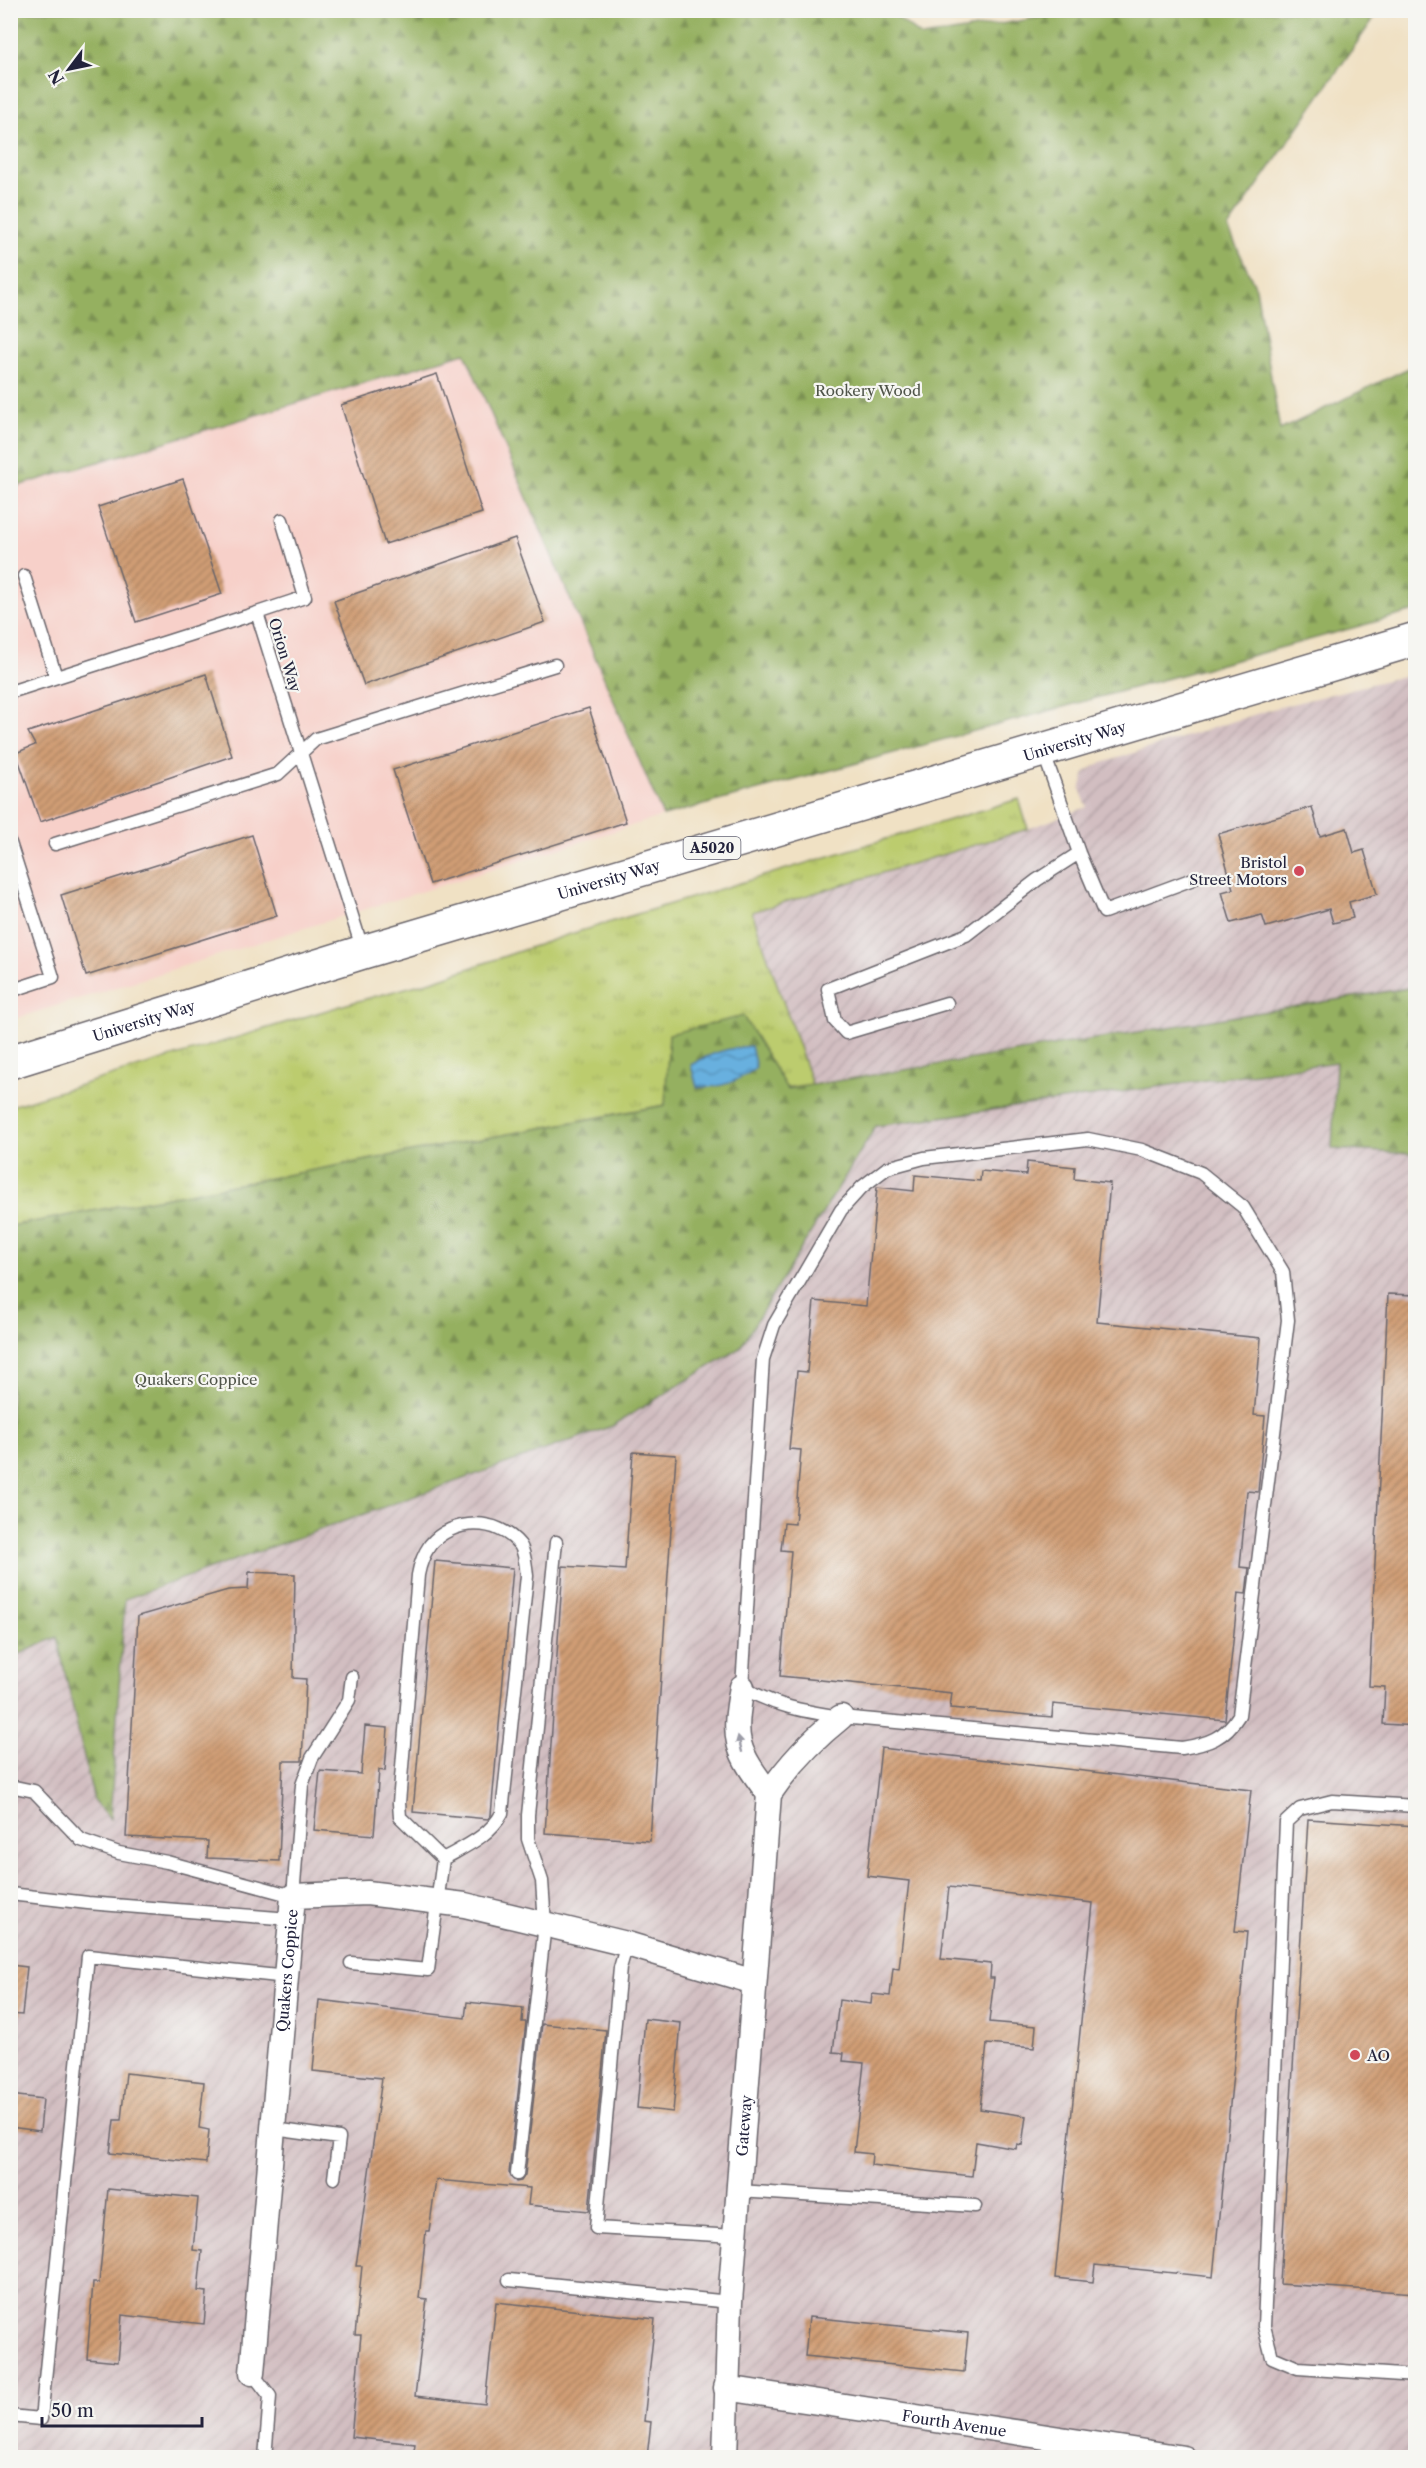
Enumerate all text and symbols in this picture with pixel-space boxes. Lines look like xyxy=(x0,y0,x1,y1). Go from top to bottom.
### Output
north arrow xyxy=(39,39,99,99)
text: N xyxy=(44,66,68,88)
park label: Rookery Wood xyxy=(815,381,921,400)
street label: Orion Way xyxy=(265,616,305,695)
street label: University Way xyxy=(1021,716,1129,765)
road number: A5020 xyxy=(684,837,740,859)
place label: Bristol Street Motors xyxy=(1189,853,1288,889)
street label: University Way xyxy=(555,855,663,903)
marker: Bristol Street Motors xyxy=(1292,864,1306,878)
street label: University Way xyxy=(90,995,198,1045)
park label: Quakers Coppice xyxy=(134,1370,258,1389)
one-way arrow xyxy=(734,1735,744,1753)
street label: Quakers Coppice xyxy=(272,1908,301,2033)
place label: AO xyxy=(1366,2046,1390,2065)
marker: AO xyxy=(1348,2048,1362,2062)
street label: Gateway xyxy=(732,2094,755,2157)
scale bar xyxy=(42,2390,202,2428)
text: 50 m xyxy=(51,2400,94,2422)
street label: Fourth Avenue xyxy=(901,2406,1008,2440)

